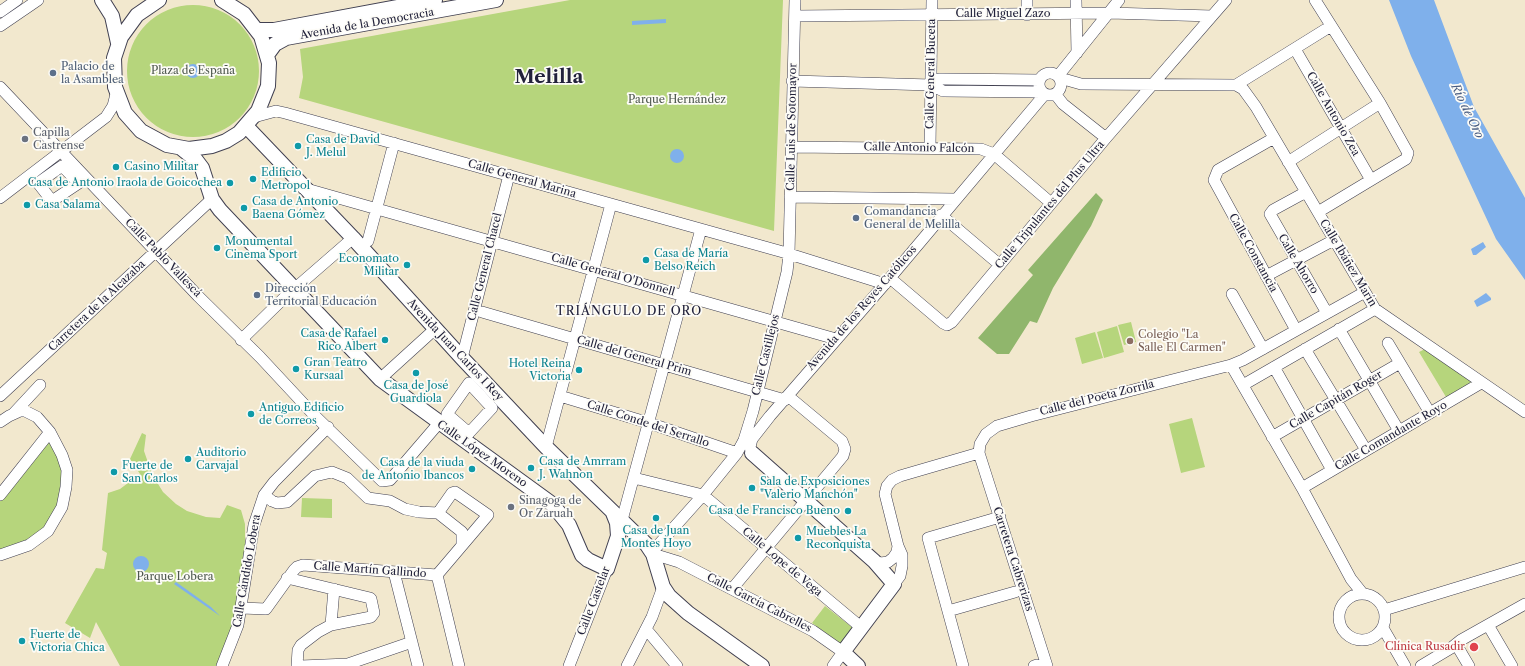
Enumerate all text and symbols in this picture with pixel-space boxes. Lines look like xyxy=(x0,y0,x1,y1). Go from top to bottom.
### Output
street label: Avenida de la Democracia xyxy=(299,6,435,42)
street label: Calle Miguel Zazo xyxy=(956,7,1050,21)
street label: Calle General Buceta xyxy=(923,19,939,129)
place label: Palacio de la Asamblea xyxy=(61,60,124,86)
street label: Calle Luis de Sotomayor xyxy=(784,63,800,191)
park label: Plaza de España xyxy=(151,64,235,78)
district label: Melilla xyxy=(515,67,583,89)
marker: Palacio de la Asamblea xyxy=(48,68,58,78)
street label: Calle Antonio Zea xyxy=(1304,70,1362,158)
water label: Río de Oro xyxy=(1448,81,1486,141)
park label: Parque Hernández xyxy=(628,93,726,107)
place label: Capilla Castrense xyxy=(33,126,84,152)
place label: Casa de David J. Melul xyxy=(306,133,380,159)
marker: Capilla Castrense xyxy=(20,134,30,144)
street label: Calle Tripulantes del Plus Ultra xyxy=(993,138,1107,272)
street label: Calle Antonio Falcón xyxy=(864,140,974,156)
marker: Casa de David J. Melul xyxy=(293,141,303,151)
street label: Calle General Marina xyxy=(466,157,578,201)
place label: Casino Militar xyxy=(124,160,198,174)
marker: Casino Militar xyxy=(111,162,121,172)
place label: Edificio Metropol xyxy=(261,166,310,192)
marker: Edificio Metropol xyxy=(248,174,258,184)
place label: Casa de Antonio Iraola de Goicochea xyxy=(28,176,222,190)
marker: Casa de Antonio Iraola de Goicochea xyxy=(225,178,235,188)
place label: Casa de Antonio Baena Gómez xyxy=(252,195,338,221)
place label: Casa Salama xyxy=(35,198,100,212)
marker: Casa Salama xyxy=(22,200,32,210)
marker: Casa de Antonio Baena Gómez xyxy=(239,203,249,213)
place label: Comandancia General de Melilla xyxy=(864,205,960,231)
street label: Calle Constancia xyxy=(1226,211,1280,295)
street label: Calle General Chacel xyxy=(465,212,505,322)
marker: Comandancia General de Melilla xyxy=(851,213,861,223)
street label: Calle Pablo Vallescá xyxy=(122,216,204,300)
street label: Calle Ibáñez Marín xyxy=(1317,217,1379,309)
street label: Calle Ahorro xyxy=(1275,232,1321,296)
place label: Monumental Cinema Sport xyxy=(225,235,297,261)
marker: Monumental Cinema Sport xyxy=(212,243,222,253)
street label: Avenida de los Reyes Católicos xyxy=(804,243,920,373)
place label: Casa de María Belso Reich xyxy=(654,247,728,273)
street label: Calle General O'Donnell xyxy=(550,251,676,299)
place label: Economato Militar xyxy=(339,252,399,278)
marker: Casa de María Belso Reich xyxy=(641,255,651,265)
street label: Carretera de la Alcazaba xyxy=(46,258,148,354)
marker: Economato Militar xyxy=(402,260,412,270)
place label: Dirección Territorial Educación xyxy=(265,282,377,308)
marker: Dirección Territorial Educación xyxy=(252,290,262,300)
street label: Avenida Juan Carlos I Rey xyxy=(404,296,506,404)
district label: TRIÁNGULO DE ORO xyxy=(556,305,702,319)
street label: Calle Castillejos xyxy=(749,313,783,397)
place label: Casa de Rafael Rico Albert xyxy=(300,327,377,353)
place label: Colegio "La Salle El Carmen" xyxy=(1138,328,1226,354)
street label: Calle del General Prim xyxy=(575,333,693,379)
marker: Casa de Rafael Rico Albert xyxy=(380,335,390,345)
marker: Colegio "La Salle El Carmen" xyxy=(1125,336,1135,346)
place label: Gran Teatro Kursaal xyxy=(304,356,367,382)
place label: Hotel Reina Victoria xyxy=(509,357,571,383)
marker: Gran Teatro Kursaal xyxy=(291,364,301,374)
marker: Hotel Reina Victoria xyxy=(574,365,584,375)
marker: Casa de José Guardiola xyxy=(411,368,421,378)
street label: Calle Capitán Roger xyxy=(1287,368,1385,432)
street label: Calle del Poeta Zorrila xyxy=(1038,377,1156,419)
place label: Casa de José Guardiola xyxy=(383,379,449,405)
street label: Calle Conde del Serrallo xyxy=(585,398,711,450)
street label: Calle Comandante Royo xyxy=(1333,398,1449,474)
place label: Antiguo Edificio de Correos xyxy=(259,401,344,427)
marker: Antiguo Edificio de Correos xyxy=(246,409,256,419)
street label: Calle López Moreno xyxy=(434,418,530,490)
place label: Auditorio Carvajal xyxy=(196,446,246,472)
marker: Auditorio Carvajal xyxy=(183,454,193,464)
place label: Casa de Amrram J. Wahnon xyxy=(539,455,626,481)
place label: Casa de la viuda de Antonio Ibancos xyxy=(362,456,464,482)
place label: Fuerte de San Carlos xyxy=(122,459,178,485)
marker: Casa de Amrram J. Wahnon xyxy=(526,463,536,473)
marker: Casa de la viuda de Antonio Ibancos xyxy=(467,464,477,474)
marker: Fuerte de San Carlos xyxy=(109,467,119,477)
place label: Sala de Exposiciones "Valerio Manchón" xyxy=(760,475,869,501)
marker: Sala de Exposiciones "Valerio Manchón" xyxy=(747,483,757,493)
place label: Sinagoga de Or Zaruah xyxy=(519,494,581,520)
marker: Sinagoga de Or Zaruah xyxy=(506,502,516,512)
place label: Casa de Francisco Bueno xyxy=(708,504,840,518)
street label: Carretera Cabrerizas xyxy=(990,505,1036,613)
marker: Casa de Francisco Bueno xyxy=(843,506,853,516)
street label: Calle Cándido Lobera xyxy=(231,513,263,629)
marker: Casa de Juan Montes Hoyo xyxy=(651,513,661,523)
place label: Casa de Juan Montes Hoyo xyxy=(621,524,691,550)
street label: Calle Lope de Vega xyxy=(739,525,825,599)
place label: Muebles La Reconquista xyxy=(806,525,871,551)
marker: Muebles La Reconquista xyxy=(793,533,803,543)
street label: Calle Martín Gallindo xyxy=(313,559,427,581)
street label: Calle Castelar xyxy=(575,565,613,637)
park label: Parque Lobera xyxy=(136,570,214,584)
street label: Calle García Cabrelles xyxy=(704,571,814,635)
place label: Fuerte de Victoria Chica xyxy=(30,628,105,654)
marker: Fuerte de Victoria Chica xyxy=(17,636,27,646)
place label: Clínica Rusadir xyxy=(1385,640,1465,654)
marker: Clínica Rusadir xyxy=(1468,641,1480,653)

